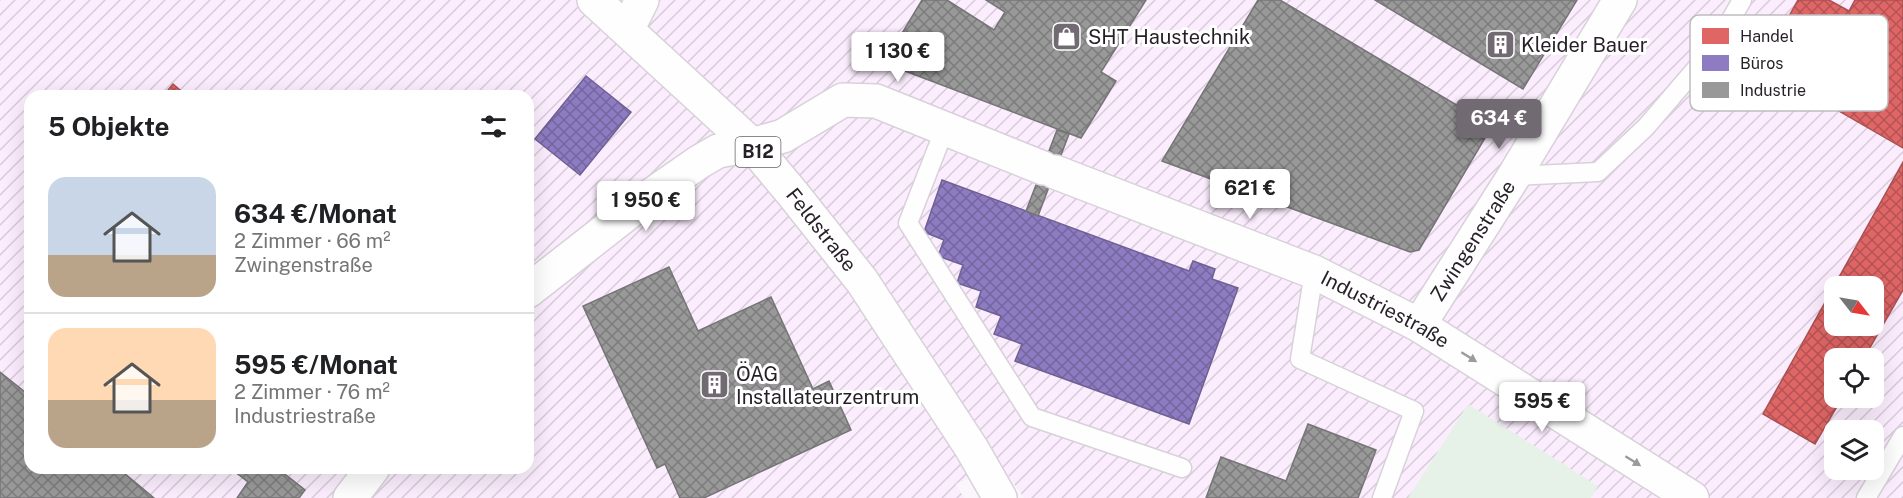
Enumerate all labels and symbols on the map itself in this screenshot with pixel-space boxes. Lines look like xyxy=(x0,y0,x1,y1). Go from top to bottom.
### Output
legend xyxy=(1690,15,1888,111)
shop icon: SHT Haustechnik xyxy=(1051,21,1083,53)
place label: SHT Haustechnik xyxy=(1088,25,1250,49)
text: Handel xyxy=(1740,27,1794,46)
building icon: Kleider Bauer xyxy=(1484,29,1516,61)
pin: 1 130 € xyxy=(843,32,953,83)
place label: Kleider Bauer xyxy=(1521,33,1648,57)
text: Büros xyxy=(1740,54,1783,73)
text: Industrie xyxy=(1740,81,1806,100)
pin: 634 € xyxy=(1457,99,1541,150)
road number: B12 xyxy=(736,137,780,167)
pin: 621 € xyxy=(1208,169,1292,220)
street label: Zwingenstraße xyxy=(1425,176,1520,306)
pin: 1 950 € xyxy=(591,181,701,232)
street label: Feldstraße xyxy=(781,183,862,276)
street label: Industriestraße xyxy=(1317,266,1454,353)
north arrow xyxy=(1824,276,1884,336)
one-way arrow xyxy=(1461,351,1477,362)
place label: ÖAG Installateurzentrum xyxy=(736,361,919,409)
building icon: ÖAG Installateurzentrum xyxy=(699,369,731,401)
pin: 595 € xyxy=(1500,382,1584,433)
one-way arrow xyxy=(1625,455,1641,467)

